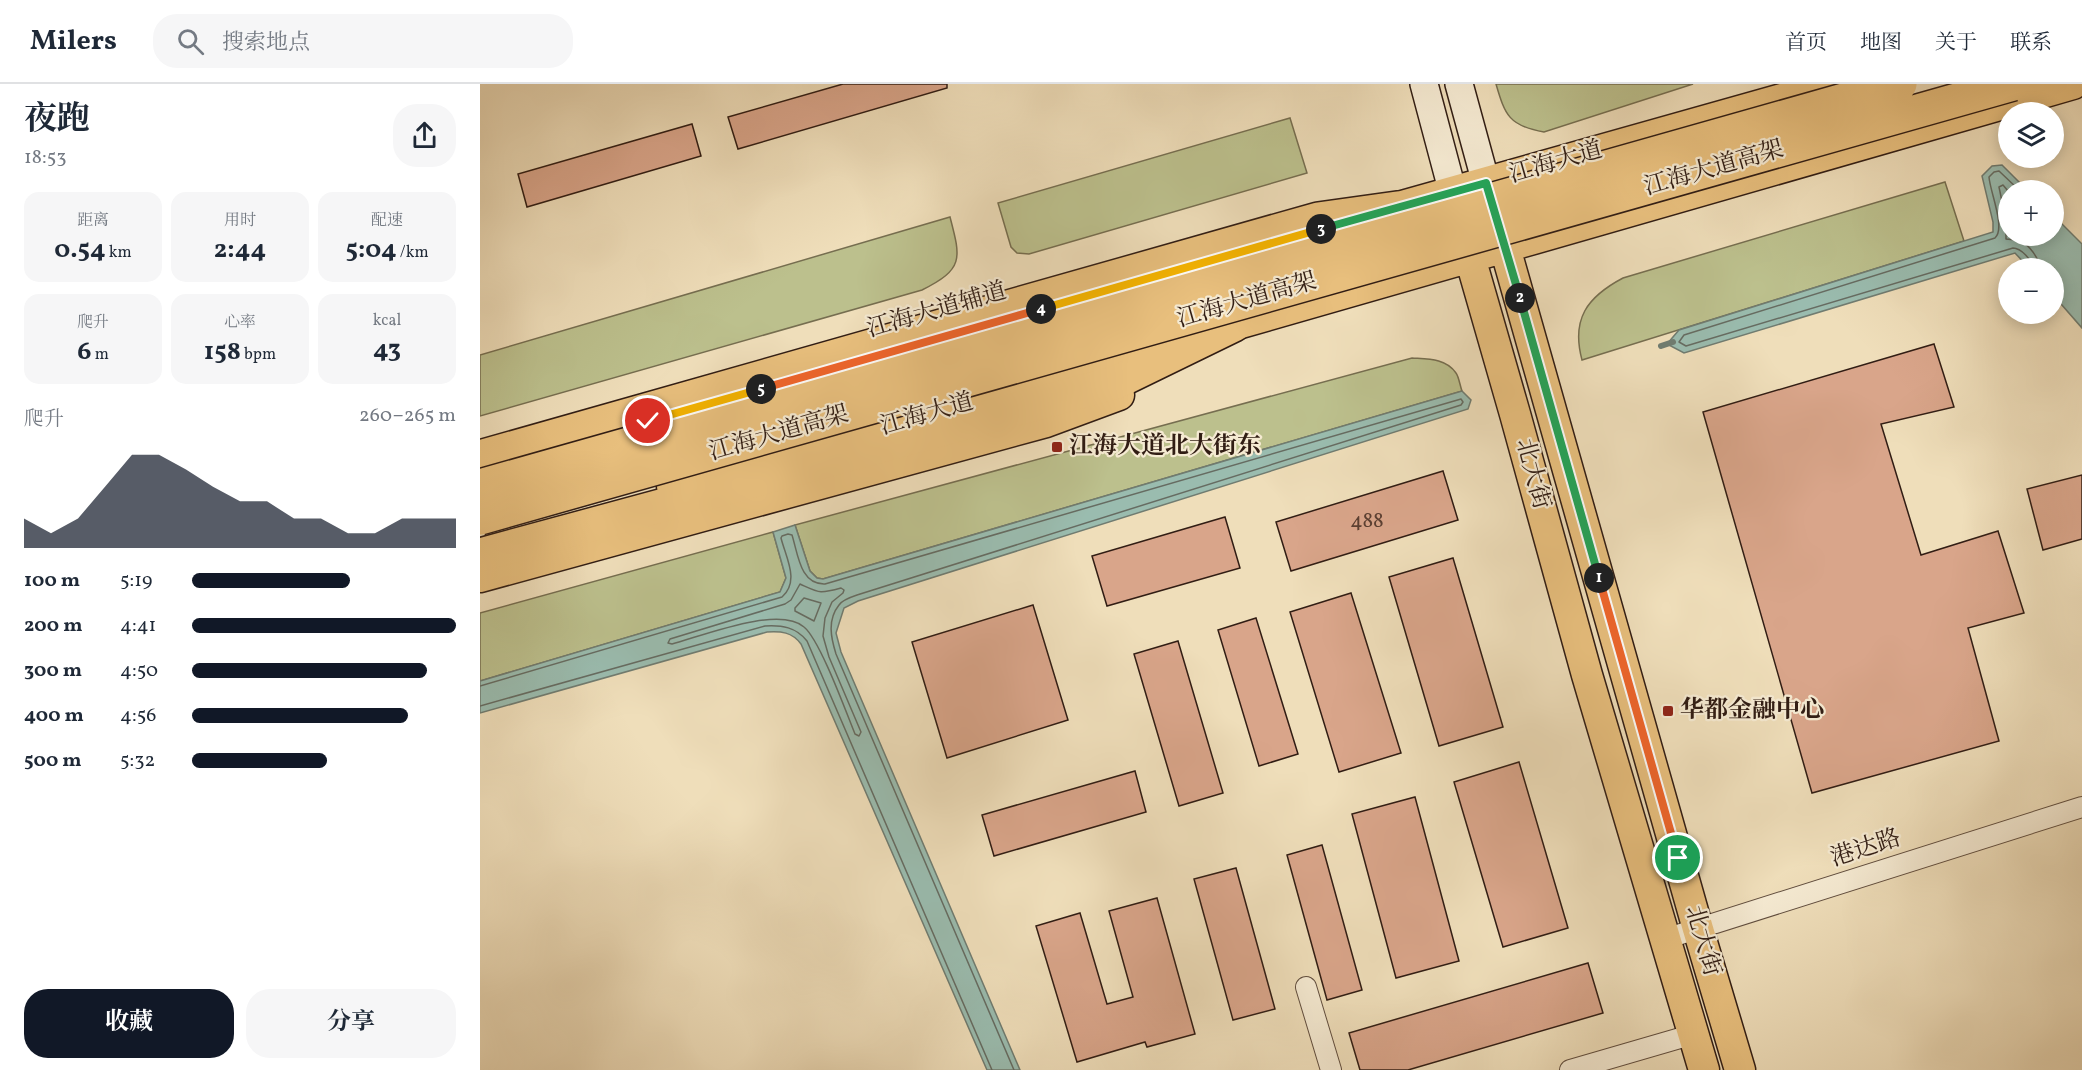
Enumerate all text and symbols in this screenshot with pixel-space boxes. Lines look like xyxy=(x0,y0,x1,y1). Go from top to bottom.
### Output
search box xyxy=(153,14,573,68)
text: Milers xyxy=(30,22,117,61)
icon: search xyxy=(174,25,207,58)
text: 搜索地点 xyxy=(222,28,310,59)
text: 首页 xyxy=(1785,29,1827,58)
text: 地图 xyxy=(1860,29,1902,58)
text: 关于 xyxy=(1935,29,1977,58)
text: 联系 xyxy=(2010,29,2052,58)
text: 夜跑 xyxy=(24,98,90,144)
map controls xyxy=(1998,102,2064,324)
button: layers xyxy=(1998,102,2064,168)
button: share xyxy=(393,104,456,167)
street label: 江海大道 xyxy=(1505,133,1607,193)
street label: 江海大道高架 xyxy=(1640,133,1788,205)
text: 18:53 xyxy=(24,144,67,172)
button: + xyxy=(1998,180,2064,246)
text: 距离 xyxy=(77,210,109,232)
text: 用时 xyxy=(224,210,256,232)
text: 配速 xyxy=(371,210,403,232)
pin: 3 xyxy=(1306,214,1336,244)
text: 3 xyxy=(1317,218,1325,240)
text: 0.54 xyxy=(54,232,106,268)
text: 2:44 xyxy=(214,232,266,268)
text: 5:04 xyxy=(345,232,397,268)
text: km xyxy=(106,242,132,264)
text: /km xyxy=(397,242,429,264)
button: − xyxy=(1998,258,2064,324)
street label: 江海大道高架 xyxy=(1173,265,1321,337)
street label: 江海大道辅道 xyxy=(863,275,1011,347)
pin: 2 xyxy=(1505,283,1535,313)
text: 2 xyxy=(1516,287,1524,309)
pin: 4 xyxy=(1026,294,1056,324)
text: 4 xyxy=(1036,298,1046,320)
text: kcal xyxy=(373,310,401,332)
text: 爬升 xyxy=(77,312,109,334)
text: 心率 xyxy=(224,312,256,334)
text: 43 xyxy=(373,332,401,368)
text: 6 xyxy=(77,334,91,370)
text: 158 xyxy=(204,334,241,370)
text: m xyxy=(91,344,109,366)
text: bpm xyxy=(241,344,276,366)
pin: 5 xyxy=(746,374,776,404)
text: 5 xyxy=(757,378,765,400)
street label: 江海大道 xyxy=(876,385,978,445)
pin xyxy=(622,395,673,446)
street label: 江海大道高架 xyxy=(705,398,853,470)
text: 260–265 m xyxy=(359,402,456,430)
icon: check xyxy=(631,404,664,437)
text: 爬升 xyxy=(24,406,64,434)
place label: 江海大道北大街东 xyxy=(1069,430,1261,464)
street label: 北大街 xyxy=(1506,435,1558,513)
marker: 江海大道北大街东 xyxy=(1050,440,1064,454)
house number: 488 xyxy=(1350,507,1384,536)
pin: 1 xyxy=(1584,563,1614,593)
text: 100 m xyxy=(24,567,80,595)
text: 5:19 xyxy=(120,567,152,595)
text: 1 xyxy=(1596,567,1602,589)
text: 200 m xyxy=(24,612,82,640)
text: 4:41 xyxy=(120,612,156,640)
text: 300 m xyxy=(24,657,82,685)
text: 4:50 xyxy=(120,657,158,685)
place label: 华都金融中心 xyxy=(1680,694,1824,728)
text: 400 m xyxy=(24,702,84,730)
text: 4:56 xyxy=(120,702,156,730)
marker: 华都金融中心 xyxy=(1661,704,1675,718)
text: 500 m xyxy=(24,747,82,775)
text: 5:32 xyxy=(120,747,155,775)
street label: 港达路 xyxy=(1827,822,1905,876)
pin xyxy=(1652,832,1703,883)
icon: arrive xyxy=(1661,841,1694,874)
street label: 北大街 xyxy=(1676,902,1728,980)
button: 收藏 xyxy=(24,989,234,1058)
button: 分享 xyxy=(246,989,456,1058)

